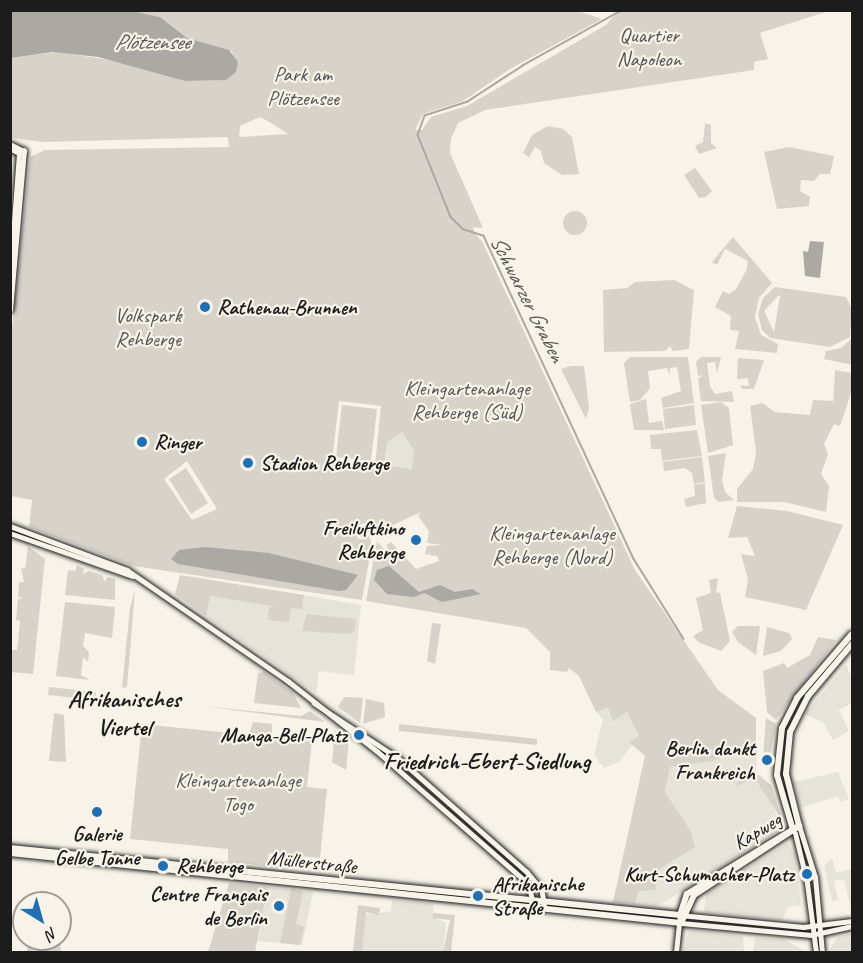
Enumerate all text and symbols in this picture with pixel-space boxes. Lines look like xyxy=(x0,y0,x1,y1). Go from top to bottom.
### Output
park label: Quartier Napoleon xyxy=(617,22,681,72)
water label: Plötzensee xyxy=(115,30,189,56)
park label: Park am Plötzensee xyxy=(267,61,339,111)
water label: Schwarzer Graben xyxy=(484,231,570,367)
place label: Rathenau-Brunnen xyxy=(217,294,357,320)
marker: Rathenau-Brunnen xyxy=(198,300,212,314)
park label: Volkspark Rehberge xyxy=(114,302,182,352)
park label: Kleingartenanlage Rehberge (Süd) xyxy=(404,375,530,425)
place label: Ringer xyxy=(154,429,201,455)
marker: Ringer xyxy=(135,435,149,449)
place label: Stadion Rehberge xyxy=(260,450,389,476)
marker: Stadion Rehberge xyxy=(241,456,255,470)
place label: Freiluftkino Rehberge xyxy=(323,515,404,565)
park label: Kleingartenanlage Rehberge (Nord) xyxy=(489,520,615,570)
marker: Freiluftkino Rehberge xyxy=(409,533,423,547)
district label: Afrikanisches Viertel xyxy=(68,686,180,742)
place label: Manga-Bell-Platz xyxy=(220,722,347,748)
marker: Manga-Bell-Platz xyxy=(352,728,366,742)
place label: Berlin dankt Frankreich xyxy=(665,735,755,785)
district label: Friedrich-Ebert-Siedlung xyxy=(384,748,590,776)
marker: Berlin dankt Frankreich xyxy=(760,753,774,767)
park label: Kleingartenanlage Togo xyxy=(175,767,301,817)
marker: Galerie Gelbe Tonne xyxy=(90,805,104,819)
street label: Kapweg xyxy=(728,807,786,855)
place label: Galerie Gelbe Tonne xyxy=(55,821,139,871)
street label: Müllerstraße xyxy=(266,845,358,879)
place label: Rehberge xyxy=(176,853,243,879)
marker: Rehberge xyxy=(154,857,172,875)
place label: Kurt-Schumacher-Platz xyxy=(624,861,794,887)
marker: Kurt-Schumacher-Platz xyxy=(798,865,816,883)
place label: Afrikanische Straße xyxy=(492,871,583,921)
place label: Centre Français de Berlin xyxy=(149,881,267,931)
marker: Afrikanische Straße xyxy=(469,887,487,905)
north arrow xyxy=(12,891,72,951)
marker: Centre Français de Berlin xyxy=(272,899,286,913)
text: N xyxy=(42,923,62,945)

